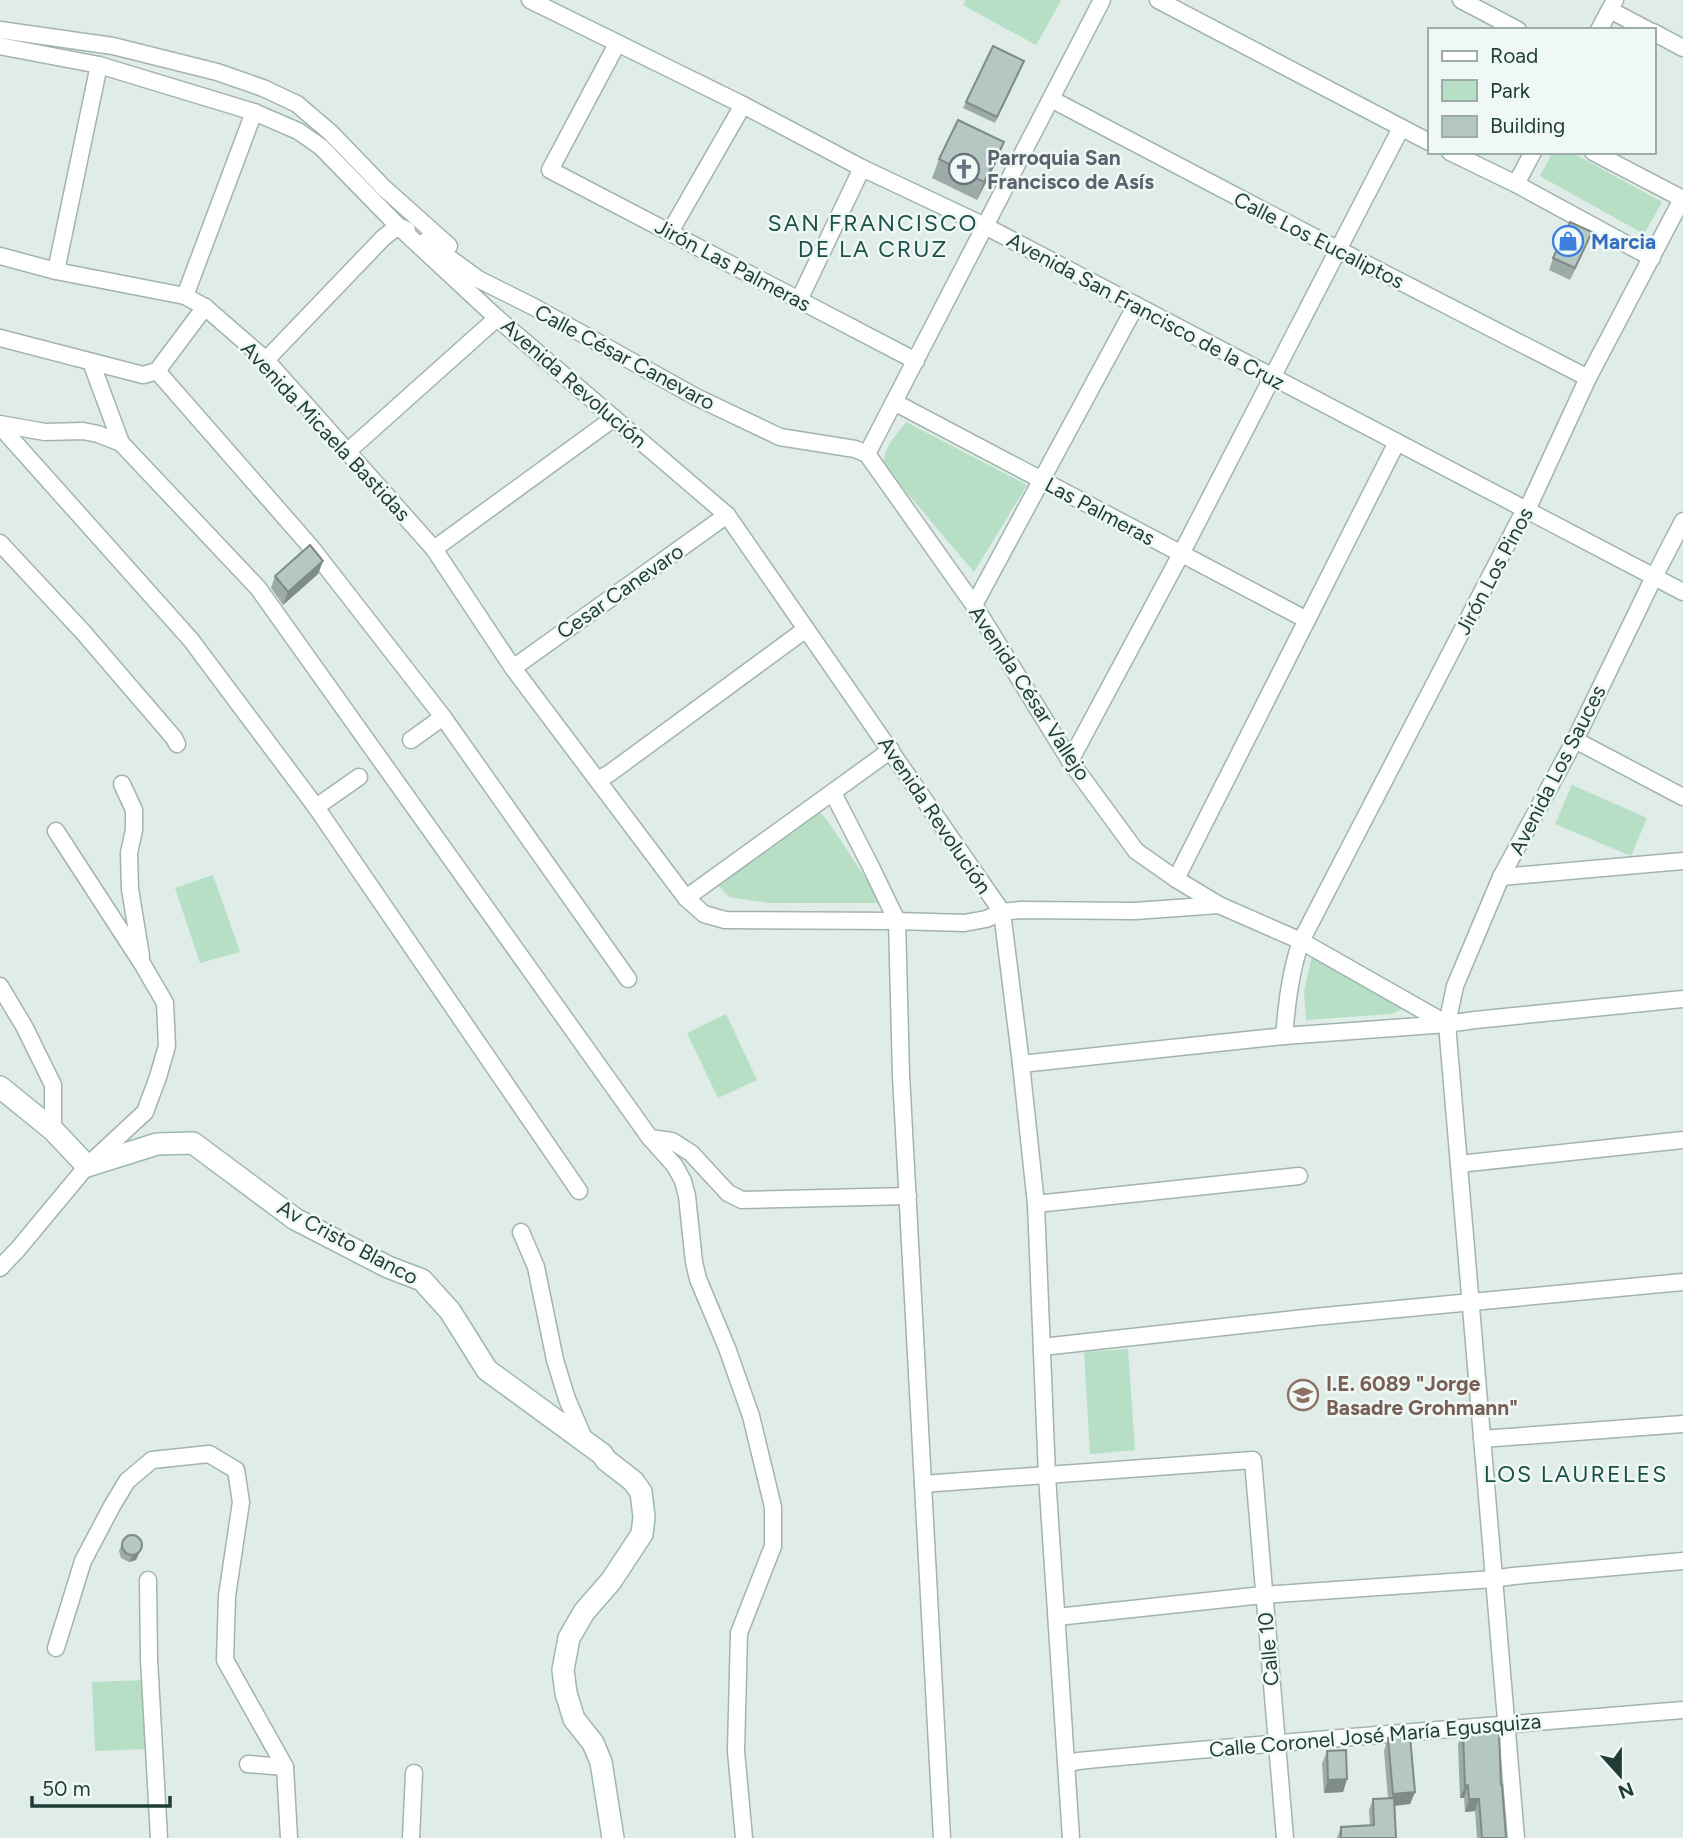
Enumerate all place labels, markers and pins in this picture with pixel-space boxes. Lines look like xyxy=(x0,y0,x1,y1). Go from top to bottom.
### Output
place label: Parroquia San Francisco de Asís xyxy=(987,145,1154,194)
church icon: Parroquia San Francisco de Asís xyxy=(947,152,981,186)
shop icon: Marcia xyxy=(1551,224,1585,258)
place label: Marcia xyxy=(1591,229,1656,254)
place label: I.E. 6089 "Jorge Basadre Grohmann" xyxy=(1326,1371,1518,1420)
school or university icon: I.E. 6089 "Jorge Basadre Grohmann" xyxy=(1286,1378,1320,1412)

